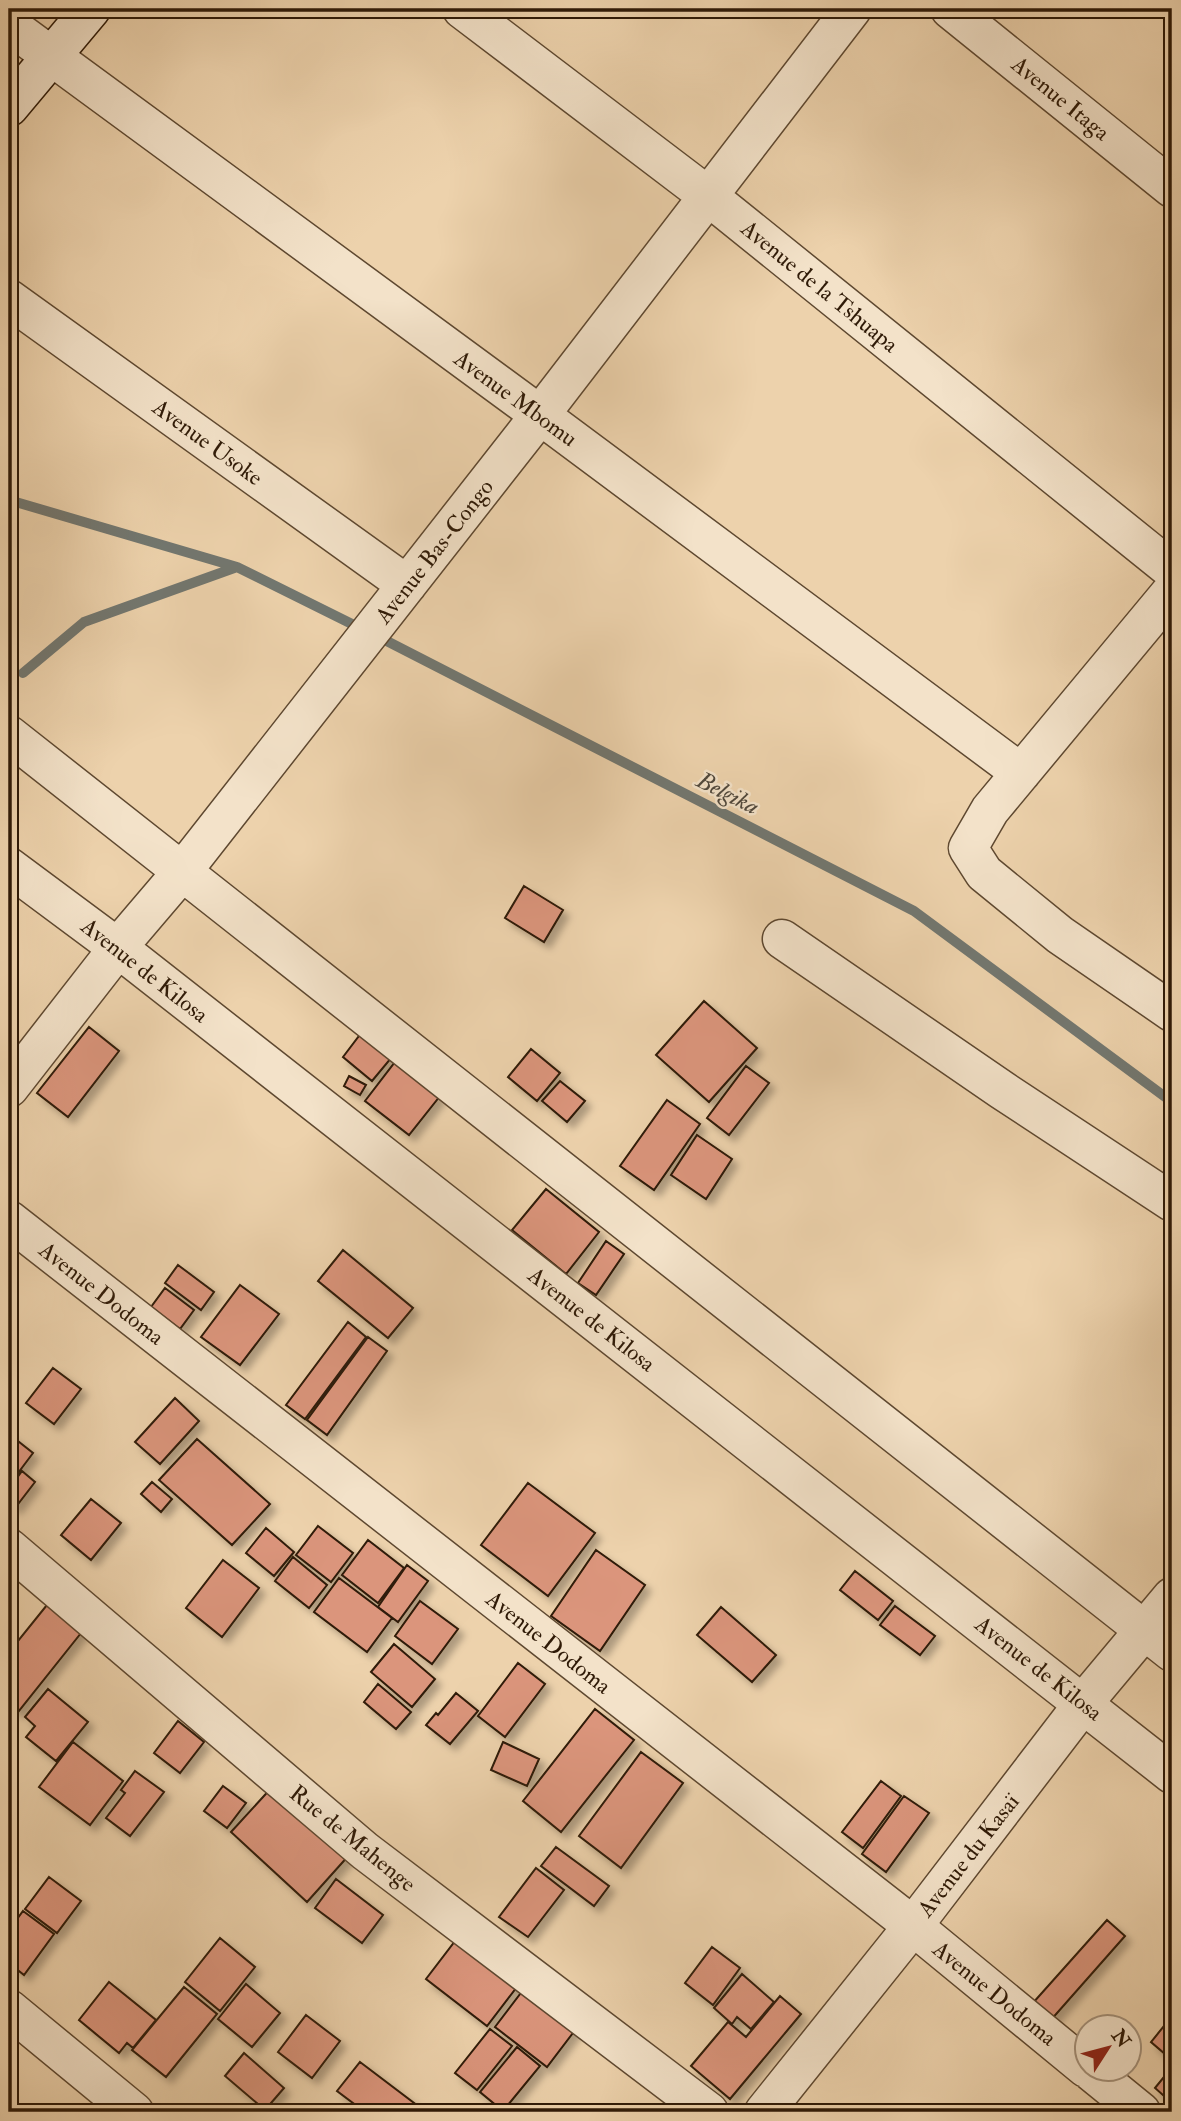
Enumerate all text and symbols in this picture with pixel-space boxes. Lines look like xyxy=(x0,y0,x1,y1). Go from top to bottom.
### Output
street label: Avenue Itaga xyxy=(1005,49,1116,147)
street label: Avenue de la Tshuapa xyxy=(734,213,905,360)
street label: Avenue Mbomu xyxy=(447,343,583,453)
street label: Avenue Usoke xyxy=(146,392,269,492)
street label: Avenue Bas-Congo xyxy=(368,473,500,630)
water label: Belgika xyxy=(690,764,764,822)
street label: Avenue de Kilosa xyxy=(74,911,215,1029)
street label: Avenue Dodoma xyxy=(33,1235,171,1352)
street label: Avenue de Kilosa xyxy=(521,1260,662,1378)
street label: Avenue Dodoma xyxy=(480,1584,618,1701)
street label: Avenue de Kilosa xyxy=(968,1609,1109,1727)
street label: Rue de Mahenge xyxy=(284,1779,422,1898)
street label: Avenue du Kasaï xyxy=(911,1787,1026,1924)
street label: Avenue Dodoma xyxy=(926,1934,1063,2052)
north arrow xyxy=(1072,2012,1142,2082)
text: N xyxy=(1106,2024,1136,2053)

